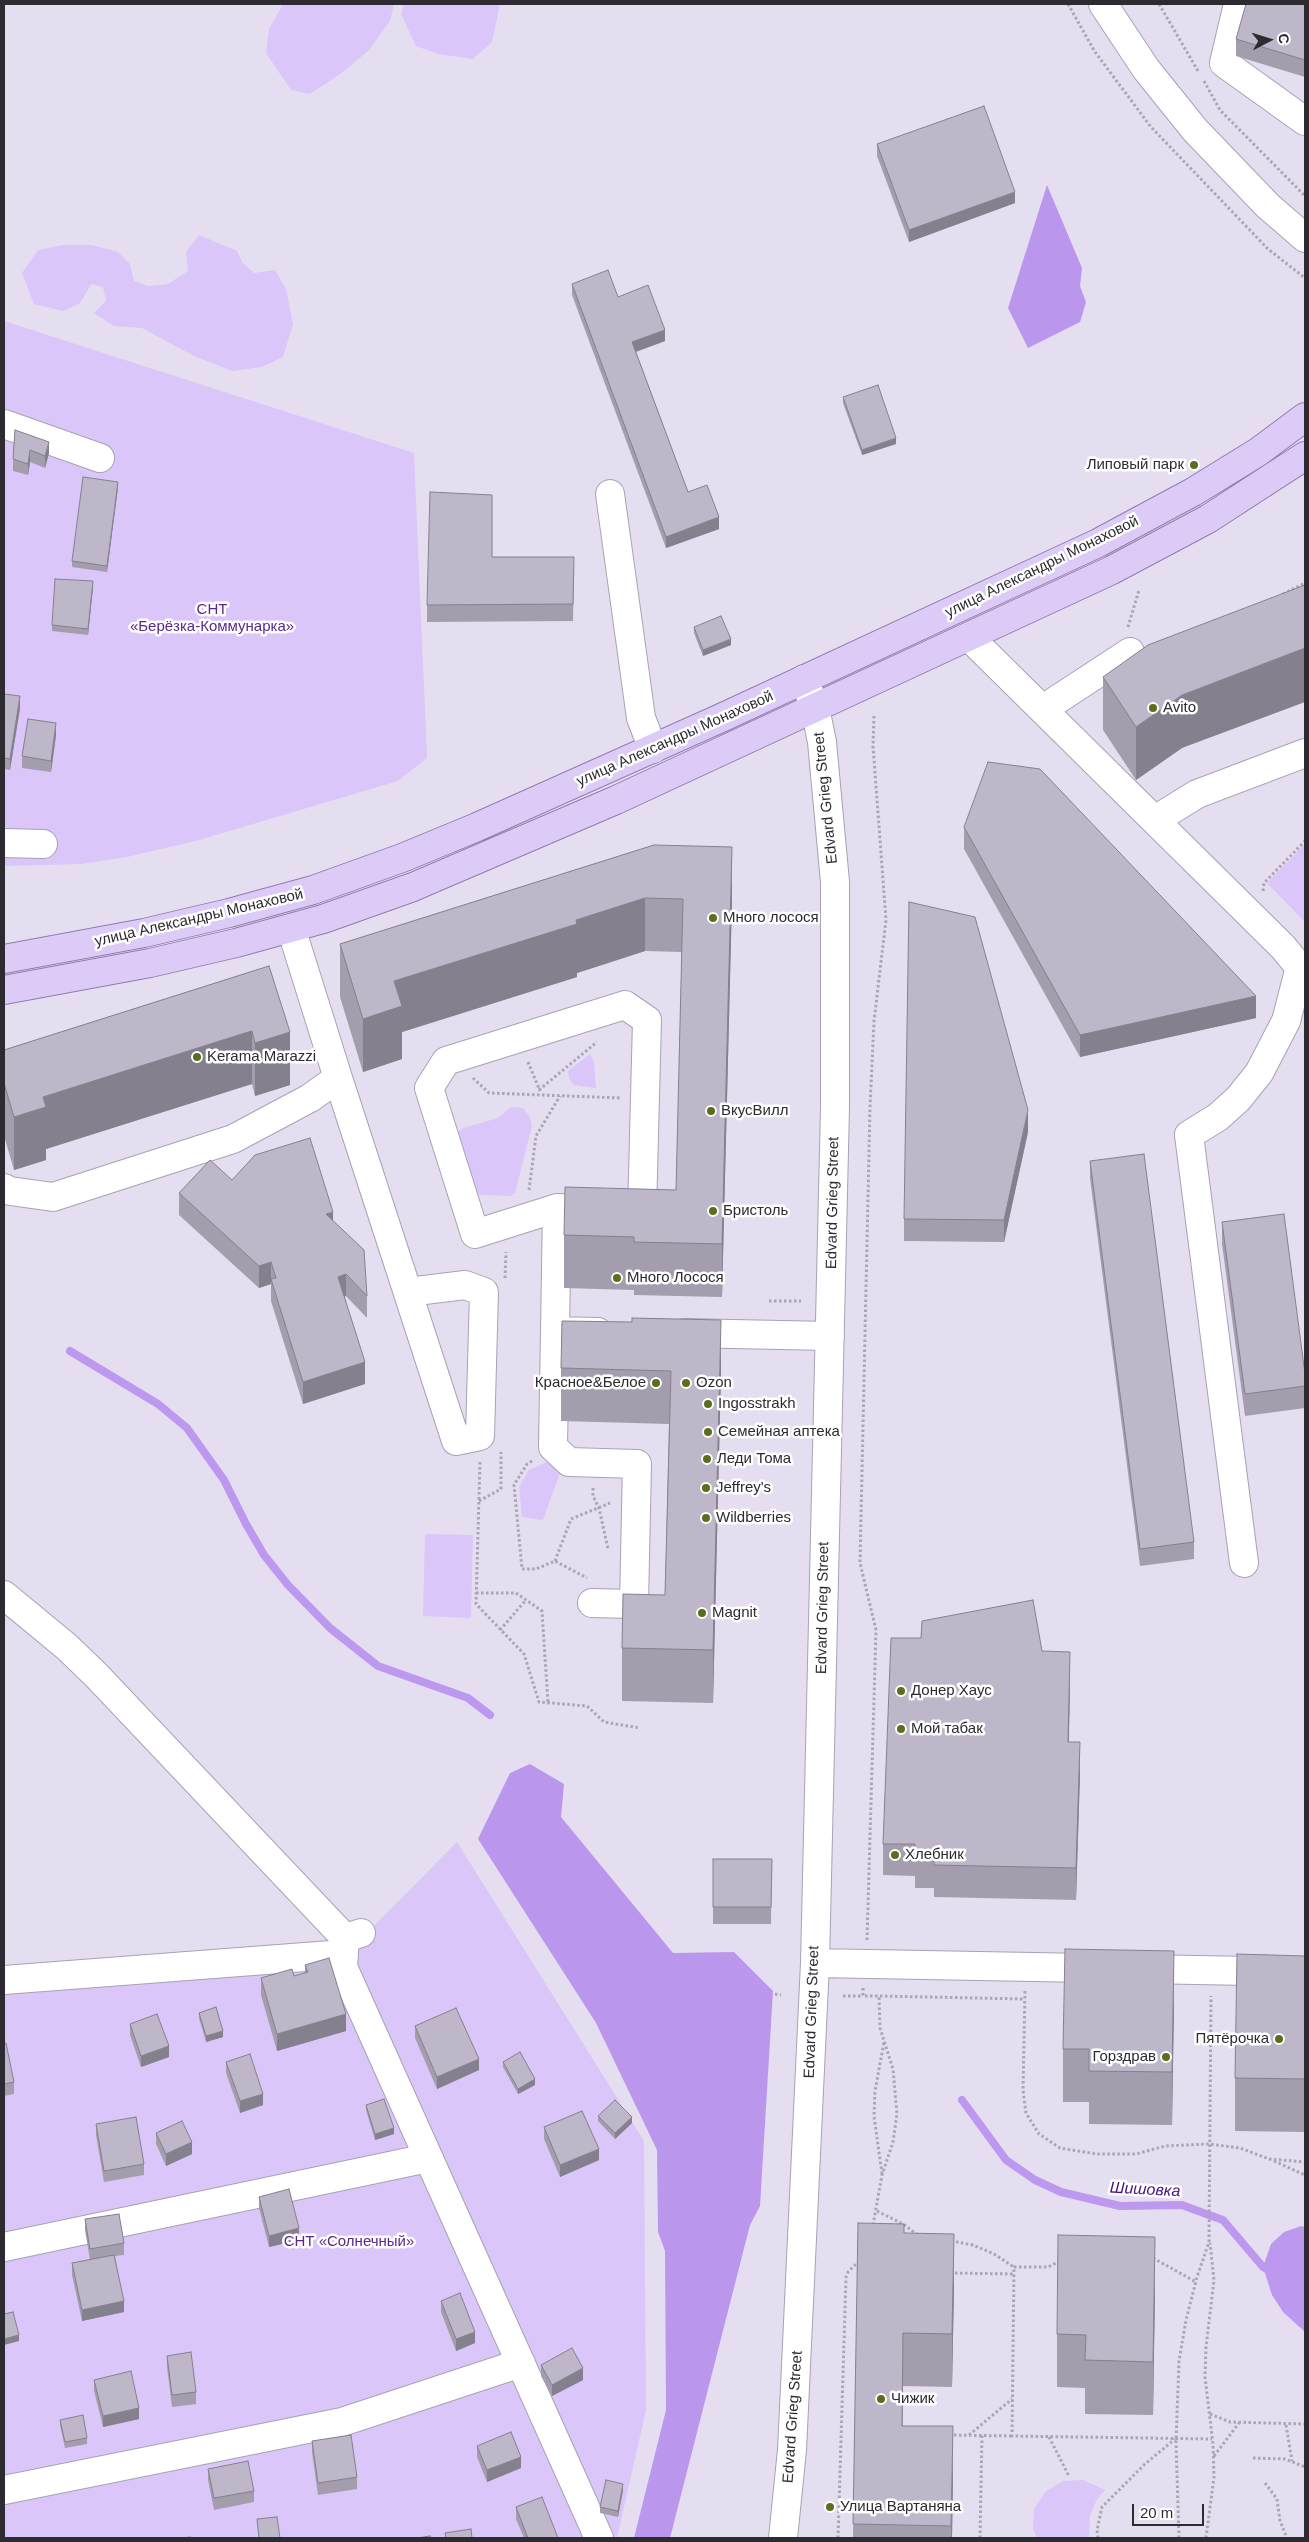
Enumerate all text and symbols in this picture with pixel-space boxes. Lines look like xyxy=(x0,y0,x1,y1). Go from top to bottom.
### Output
north arrow xyxy=(1244,15,1294,65)
text: С xyxy=(1276,33,1292,44)
place label: Липовый парк xyxy=(1087,456,1184,474)
marker: Липовый парк xyxy=(1188,459,1200,471)
street label: улица Александры Монаховой xyxy=(942,512,1142,622)
park label: СНТ «Берёзка-Коммунарка» xyxy=(130,601,294,636)
street label: улица Александры Монаховой xyxy=(574,687,776,791)
place label: Avito xyxy=(1163,699,1196,717)
marker: Avito xyxy=(1147,702,1159,714)
street label: Edvard Grieg Street xyxy=(810,731,842,865)
street label: улица Александры Монаховой xyxy=(93,885,305,951)
place label: Много лосося xyxy=(723,909,819,927)
marker: Много лосося xyxy=(707,912,719,924)
place label: Kerama Marazzi xyxy=(207,1048,316,1066)
marker: Kerama Marazzi xyxy=(191,1051,203,1063)
place label: ВкусВилл xyxy=(721,1102,788,1120)
marker: ВкусВилл xyxy=(705,1105,717,1117)
street label: Edvard Grieg Street xyxy=(823,1137,843,1269)
place label: Бристоль xyxy=(723,1202,788,1220)
marker: Бристоль xyxy=(707,1205,719,1217)
place label: Много Лосося xyxy=(627,1269,724,1287)
marker: Много Лосося xyxy=(611,1272,623,1284)
place label: Красное&Белое xyxy=(535,1374,646,1392)
place label: Ozon xyxy=(696,1374,732,1392)
marker: Красное&Белое xyxy=(650,1377,662,1389)
marker: Ozon xyxy=(680,1377,692,1389)
place label: Ingosstrakh xyxy=(718,1395,796,1413)
marker: Ingosstrakh xyxy=(702,1398,714,1410)
place label: Семейная аптека xyxy=(718,1423,840,1441)
marker: Семейная аптека xyxy=(702,1426,714,1438)
place label: Леди Тома xyxy=(717,1450,791,1468)
marker: Леди Тома xyxy=(701,1453,713,1465)
place label: Jeffrey's xyxy=(716,1479,771,1497)
marker: Jeffrey's xyxy=(700,1482,712,1494)
place label: Wildberries xyxy=(716,1509,791,1527)
marker: Wildberries xyxy=(700,1512,712,1524)
street label: Edvard Grieg Street xyxy=(813,1542,833,1674)
place label: Magnit xyxy=(712,1604,757,1622)
marker: Magnit xyxy=(696,1607,708,1619)
place label: Донер Хаус xyxy=(911,1682,992,1700)
marker: Донер Хаус xyxy=(895,1685,907,1697)
place label: Мой табак xyxy=(911,1720,983,1738)
marker: Мой табак xyxy=(895,1723,907,1735)
place label: Хлебник xyxy=(905,1846,964,1864)
marker: Хлебник xyxy=(889,1849,901,1861)
street label: Edvard Grieg Street xyxy=(801,1945,823,2079)
place label: Пятёрочка xyxy=(1195,2030,1269,2048)
marker: Пятёрочка xyxy=(1273,2033,1285,2045)
place label: Горздрав xyxy=(1092,2048,1156,2066)
marker: Горздрав xyxy=(1160,2051,1172,2063)
water label: Шишовка xyxy=(1109,2179,1181,2201)
park label: СНТ «Солнечный» xyxy=(284,2233,414,2251)
street label: Edvard Grieg Street xyxy=(779,2350,807,2484)
place label: Чижик xyxy=(891,2390,934,2408)
marker: Чижик xyxy=(875,2393,887,2405)
scale bar xyxy=(1134,2494,1206,2526)
place label: Улица Вартаняна xyxy=(840,2498,961,2516)
marker: Улица Вартаняна xyxy=(824,2501,836,2513)
text: 20 m xyxy=(1140,2504,1173,2521)

